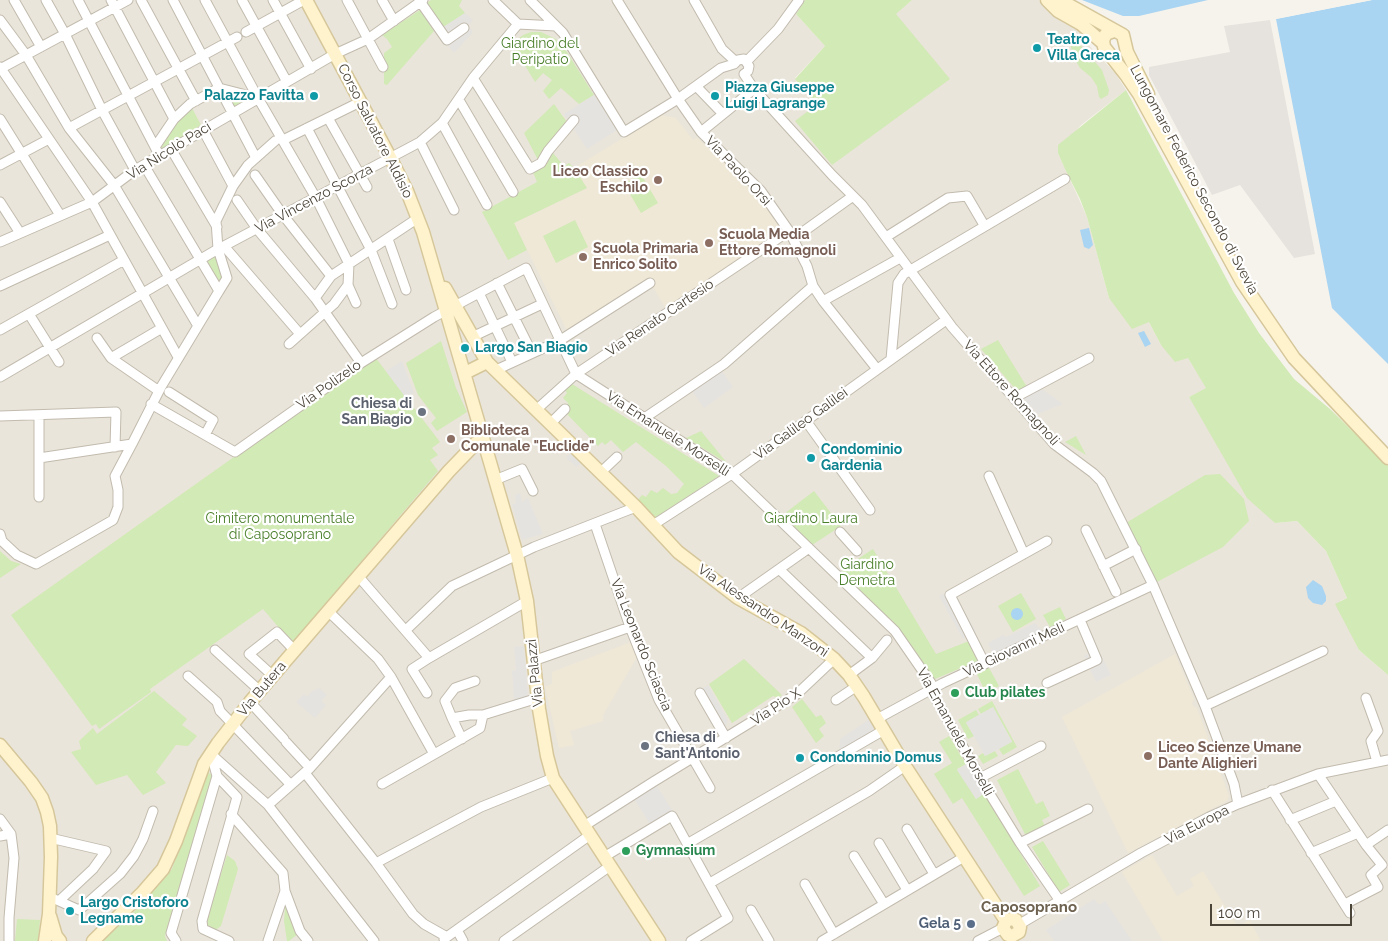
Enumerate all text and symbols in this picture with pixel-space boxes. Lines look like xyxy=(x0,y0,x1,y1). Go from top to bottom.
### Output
place label: Teatro Villa Greca xyxy=(1047,32,1120,64)
park label: Giardino del Peripatio xyxy=(501,36,579,68)
marker: Teatro Villa Greca xyxy=(1031,42,1043,54)
street label: Corso Salvatore Aldisio xyxy=(334,61,416,201)
street label: Lungomare Federico Secondo di Svevia xyxy=(1126,62,1262,298)
place label: Piazza Giuseppe Luigi Lagrange xyxy=(725,80,834,112)
place label: Palazzo Favitta xyxy=(204,88,304,104)
marker: Palazzo Favitta xyxy=(308,90,320,102)
marker: Piazza Giuseppe Luigi Lagrange xyxy=(709,90,721,102)
street label: Via Nicolò Paci xyxy=(124,118,214,184)
street label: Via Paolo Orsi xyxy=(701,133,775,209)
street label: Via Vincenzo Scorza xyxy=(252,161,376,237)
place label: Liceo Classico Eschilo xyxy=(552,164,648,196)
marker: Liceo Classico Eschilo xyxy=(652,174,664,186)
place label: Scuola Media Ettore Romagnoli xyxy=(719,227,836,260)
marker: Scuola Media Ettore Romagnoli xyxy=(703,237,715,249)
place label: Scuola Primaria Enrico Solito xyxy=(593,241,698,274)
marker: Scuola Primaria Enrico Solito xyxy=(577,251,589,263)
street label: Via Renato Cartesio xyxy=(603,276,717,360)
street label: Via Ettore Romagnoli xyxy=(959,337,1063,449)
place label: Largo San Biagio xyxy=(475,340,588,356)
marker: Largo San Biagio xyxy=(459,342,471,354)
street label: Via Polizelo xyxy=(294,357,364,413)
street label: Via Galileo Galilei xyxy=(751,384,851,464)
street label: Via Emanuele Morselli xyxy=(603,388,733,480)
place label: Chiesa di San Biagio xyxy=(342,396,412,428)
marker: Chiesa di San Biagio xyxy=(416,406,428,418)
place label: Biblioteca Comunale "Euclide" xyxy=(461,423,595,456)
marker: Biblioteca Comunale "Euclide" xyxy=(445,433,457,445)
place label: Condominio Gardenia xyxy=(821,442,902,474)
marker: Condominio Gardenia xyxy=(805,452,817,464)
park label: Cimitero monumentale di Caposoprano xyxy=(205,511,355,544)
park label: Giardino Laura xyxy=(764,511,858,527)
park label: Giardino Demetra xyxy=(839,557,895,590)
street label: Via Alessandro Manzoni xyxy=(694,561,832,661)
street label: Via Leonardo Sciascia xyxy=(607,576,675,714)
street label: Via Giovanni Meli xyxy=(961,619,1067,681)
street label: Via Palazzi xyxy=(523,638,547,708)
street label: Via Butera xyxy=(234,658,290,720)
street label: Via Emanuele Morselli xyxy=(913,665,997,799)
street label: Via Pio X xyxy=(748,685,804,729)
place label: Club pilates xyxy=(965,685,1045,701)
marker: Club pilates xyxy=(949,687,961,699)
place label: Chiesa di Sant'Antonio xyxy=(655,730,740,762)
marker: Chiesa di Sant'Antonio xyxy=(639,740,651,752)
place label: Liceo Scienze Umane Dante Alighieri xyxy=(1158,740,1302,772)
place label: Condominio Domus xyxy=(810,750,942,766)
marker: Liceo Scienze Umane Dante Alighieri xyxy=(1142,750,1154,762)
marker: Condominio Domus xyxy=(794,752,806,764)
street label: Via Europa xyxy=(1162,802,1232,848)
place label: Gymnasium xyxy=(636,843,715,859)
marker: Gymnasium xyxy=(620,845,632,857)
scale bar xyxy=(1213,894,1356,926)
place label: Largo Cristoforo Legname xyxy=(80,895,189,928)
district label: Caposoprano xyxy=(981,898,1077,916)
text: 100 m xyxy=(1218,904,1260,922)
marker: Largo Cristoforo Legname xyxy=(64,905,76,917)
place label: Gela 5 xyxy=(919,916,961,932)
marker: Gela 5 xyxy=(965,918,977,930)

